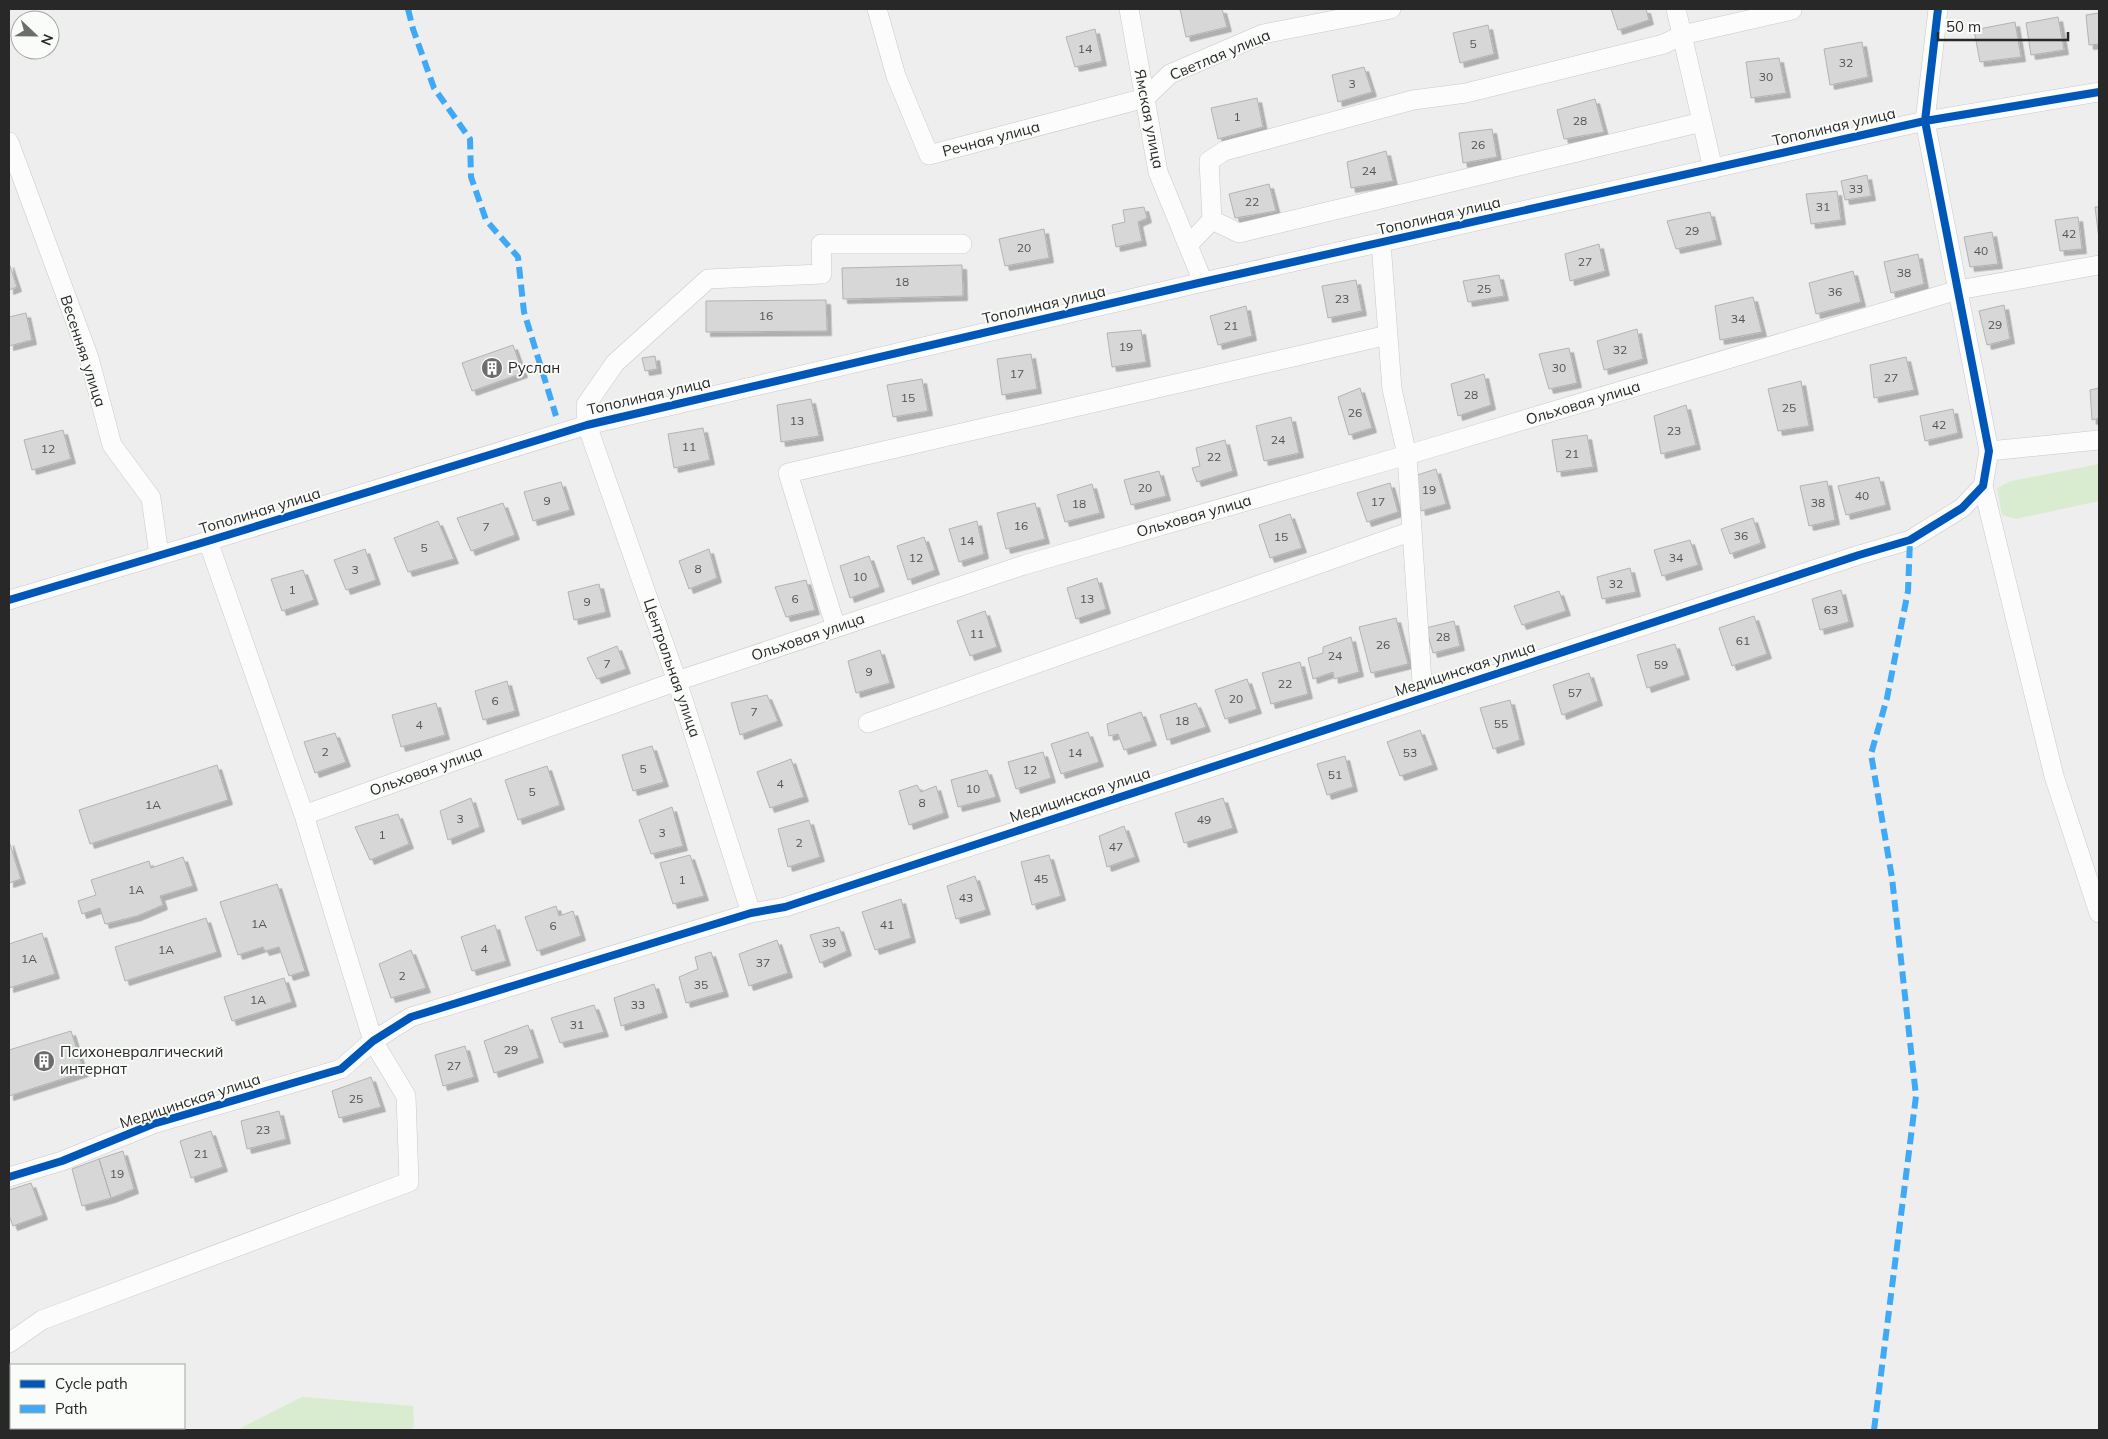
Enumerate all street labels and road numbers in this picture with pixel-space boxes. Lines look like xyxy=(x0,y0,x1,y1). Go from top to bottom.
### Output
street label: Светлая улица xyxy=(1167,25,1273,84)
street label: Ямская улица xyxy=(1131,67,1168,170)
street label: Тополиная улица xyxy=(1770,103,1897,150)
street label: Речная улица xyxy=(940,116,1042,161)
street label: Тополиная улица xyxy=(1375,192,1502,239)
street label: Тополиная улица xyxy=(980,281,1107,328)
street label: Весенняя улица xyxy=(56,293,111,409)
street label: Тополиная улица xyxy=(585,372,712,419)
street label: Ольховая улица xyxy=(1523,376,1642,429)
street label: Тополиная улица xyxy=(197,483,323,538)
street label: Ольховая улица xyxy=(1134,490,1253,541)
street label: Центральная улица xyxy=(640,596,705,740)
street label: Ольховая улица xyxy=(749,608,867,665)
street label: Медицинская улица xyxy=(1392,637,1538,700)
street label: Ольховая улица xyxy=(367,741,485,800)
street label: Медицинская улица xyxy=(1007,763,1153,826)
street label: Медицинская улица xyxy=(117,1069,263,1132)

